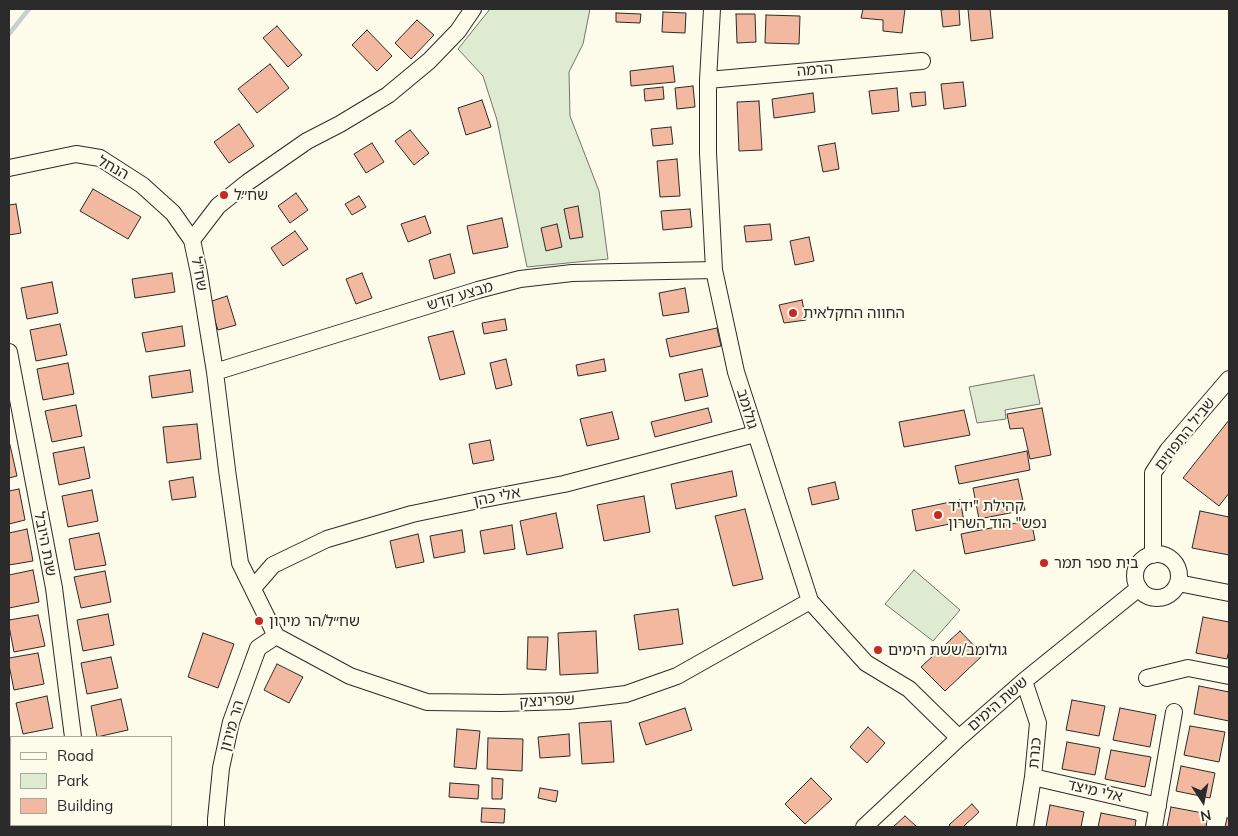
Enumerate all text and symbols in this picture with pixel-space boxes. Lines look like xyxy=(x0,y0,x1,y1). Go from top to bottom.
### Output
street label: הרמה xyxy=(796,59,834,81)
street label: הנחל xyxy=(94,152,132,184)
place label: שח״ל xyxy=(234,186,268,204)
marker: שח״ל xyxy=(218,189,230,201)
street label: שח"ל xyxy=(187,255,211,293)
street label: מבצע קדש xyxy=(425,277,495,315)
place label: החווה החקלאית xyxy=(803,304,905,322)
marker: החווה החקלאית xyxy=(787,307,799,319)
street label: גולומב xyxy=(732,387,762,431)
street label: שביל התפוזים xyxy=(1151,394,1219,474)
street label: אלי כהן xyxy=(472,484,522,510)
place label: קהילת "ידיד נפש" הוד השרון xyxy=(948,497,1047,532)
marker: קהילת "ידיד נפש" הוד השרון xyxy=(932,509,944,521)
street label: שנת היובל xyxy=(30,510,60,578)
place label: בית ספר תמר xyxy=(1054,554,1139,572)
marker: בית ספר תמר xyxy=(1038,557,1050,569)
place label: שח״ל/הר מירון xyxy=(269,612,360,630)
marker: שח״ל/הר מירון xyxy=(253,615,265,627)
place label: גולומב/ששת הימים xyxy=(888,641,1007,659)
marker: גולומב/ששת הימים xyxy=(872,644,884,656)
street label: ששת הימים xyxy=(964,673,1032,735)
street label: שפרינצק xyxy=(519,691,575,711)
street label: הר מירון xyxy=(216,698,248,754)
legend xyxy=(10,736,172,826)
street label: כנרת xyxy=(1025,737,1045,769)
text: Road xyxy=(57,746,94,765)
text: Park xyxy=(57,771,89,790)
street label: אלי מיצד xyxy=(1066,776,1124,806)
north arrow xyxy=(1178,776,1228,826)
text: Building xyxy=(57,796,113,815)
text: N xyxy=(1199,806,1213,826)

